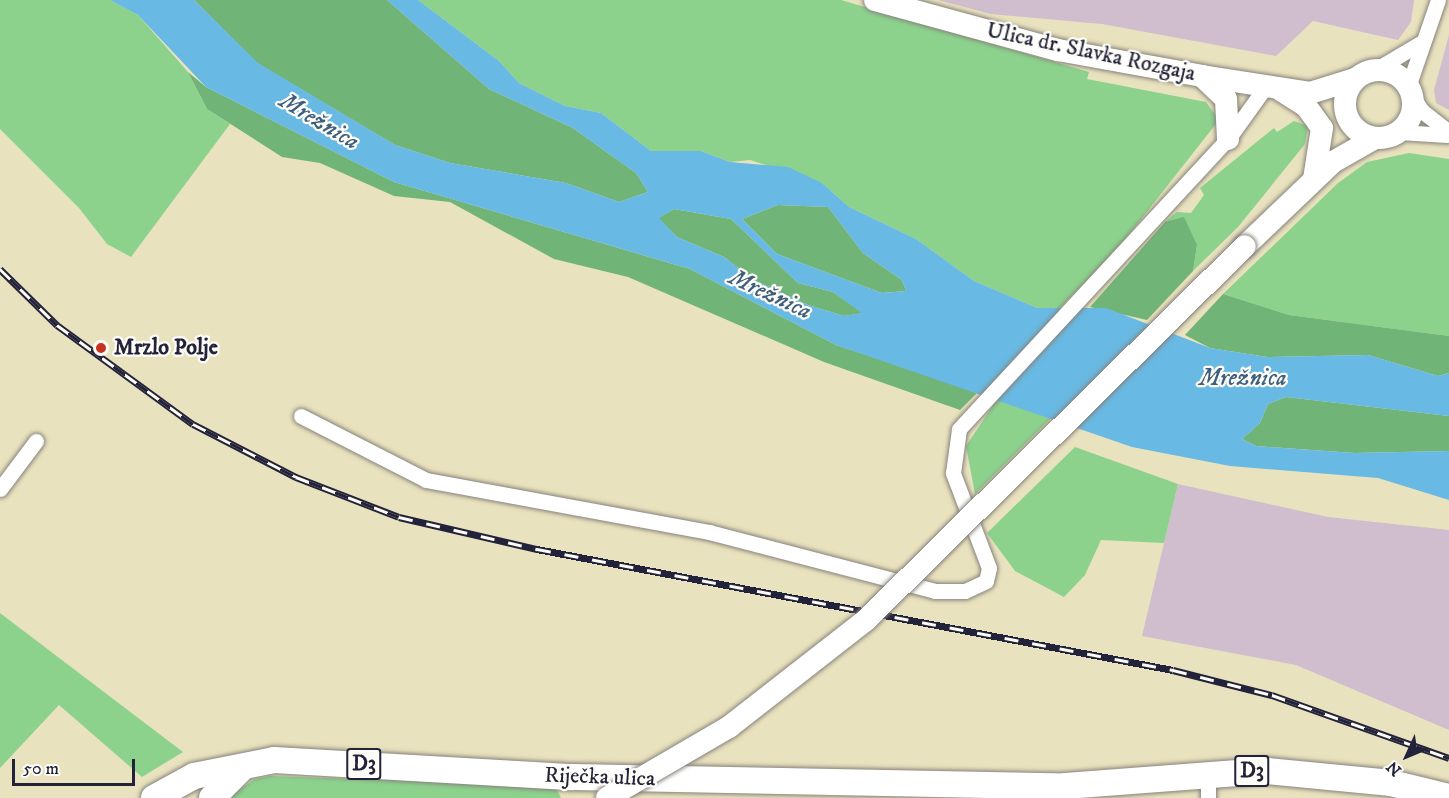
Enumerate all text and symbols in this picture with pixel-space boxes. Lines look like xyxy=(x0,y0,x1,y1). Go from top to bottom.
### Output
street label: Ulica dr. Slavka Rozgaja xyxy=(984,17,1198,87)
water label: Mrežnica xyxy=(274,87,364,157)
water label: Mrežnica xyxy=(724,263,816,327)
place label: Mrzlo Polje xyxy=(114,335,218,361)
marker: Mrzlo Polje xyxy=(92,339,110,357)
water label: Mrežnica xyxy=(1199,365,1287,393)
north arrow xyxy=(1377,726,1437,786)
road number: D3 xyxy=(346,746,382,782)
scale bar xyxy=(15,747,138,785)
road number: D3 xyxy=(1234,753,1270,789)
text: N xyxy=(1382,757,1406,780)
text: 50 m xyxy=(23,758,59,780)
street label: Riječka ulica xyxy=(544,762,656,792)

